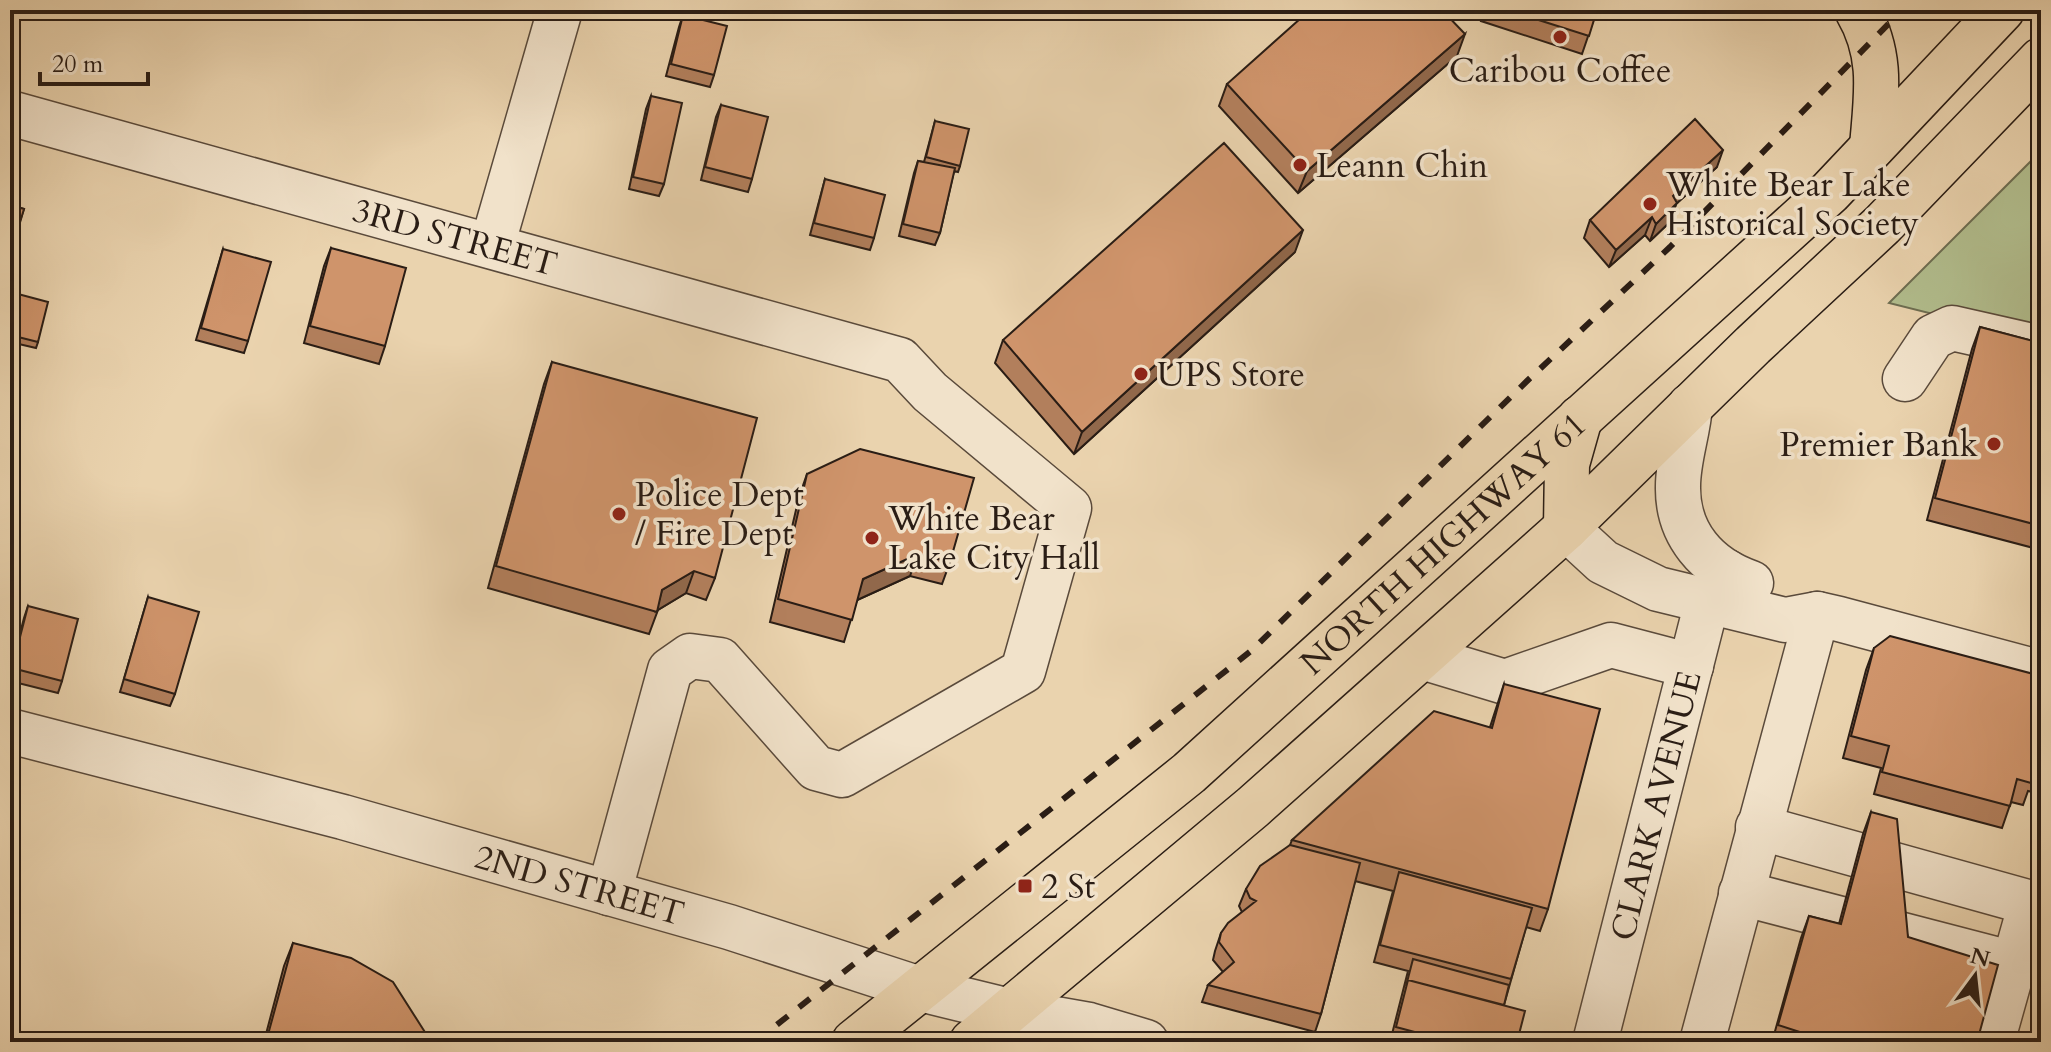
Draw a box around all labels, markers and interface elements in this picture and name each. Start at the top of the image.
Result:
marker: Caribou Coffee [1551,28,1569,46]
scale bar [40,36,148,86]
text: 20 m [52,48,104,81]
place label: Caribou Coffee [1449,48,1671,94]
place label: Leann Chin [1316,143,1488,189]
marker: Leann Chin [1291,156,1309,174]
place label: White Bear Lake Historical Society [1665,162,1919,247]
street label: 3RD STREET [347,187,562,288]
marker: White Bear Lake Historical Society [1641,195,1659,213]
place label: UPS Store [1157,352,1305,398]
marker: UPS Store [1132,365,1150,383]
street label: NORTH HIGHWAY 61 [1290,402,1596,685]
place label: Premier Bank [1779,422,1979,468]
marker: Premier Bank [1985,435,2003,453]
place label: Police Dept / Fire Dept [635,472,804,557]
place label: White Bear Lake City Hall [887,496,1100,581]
marker: Police Dept / Fire Dept [610,505,628,523]
marker: White Bear Lake City Hall [863,529,881,547]
street label: CLARK AVENUE [1600,666,1713,946]
street label: 2ND STREET [469,834,689,937]
place label: 2 St [1041,864,1096,910]
marker: 2 St [1016,877,1034,895]
north arrow [1935,936,2015,1016]
text: N [1967,941,1993,975]

